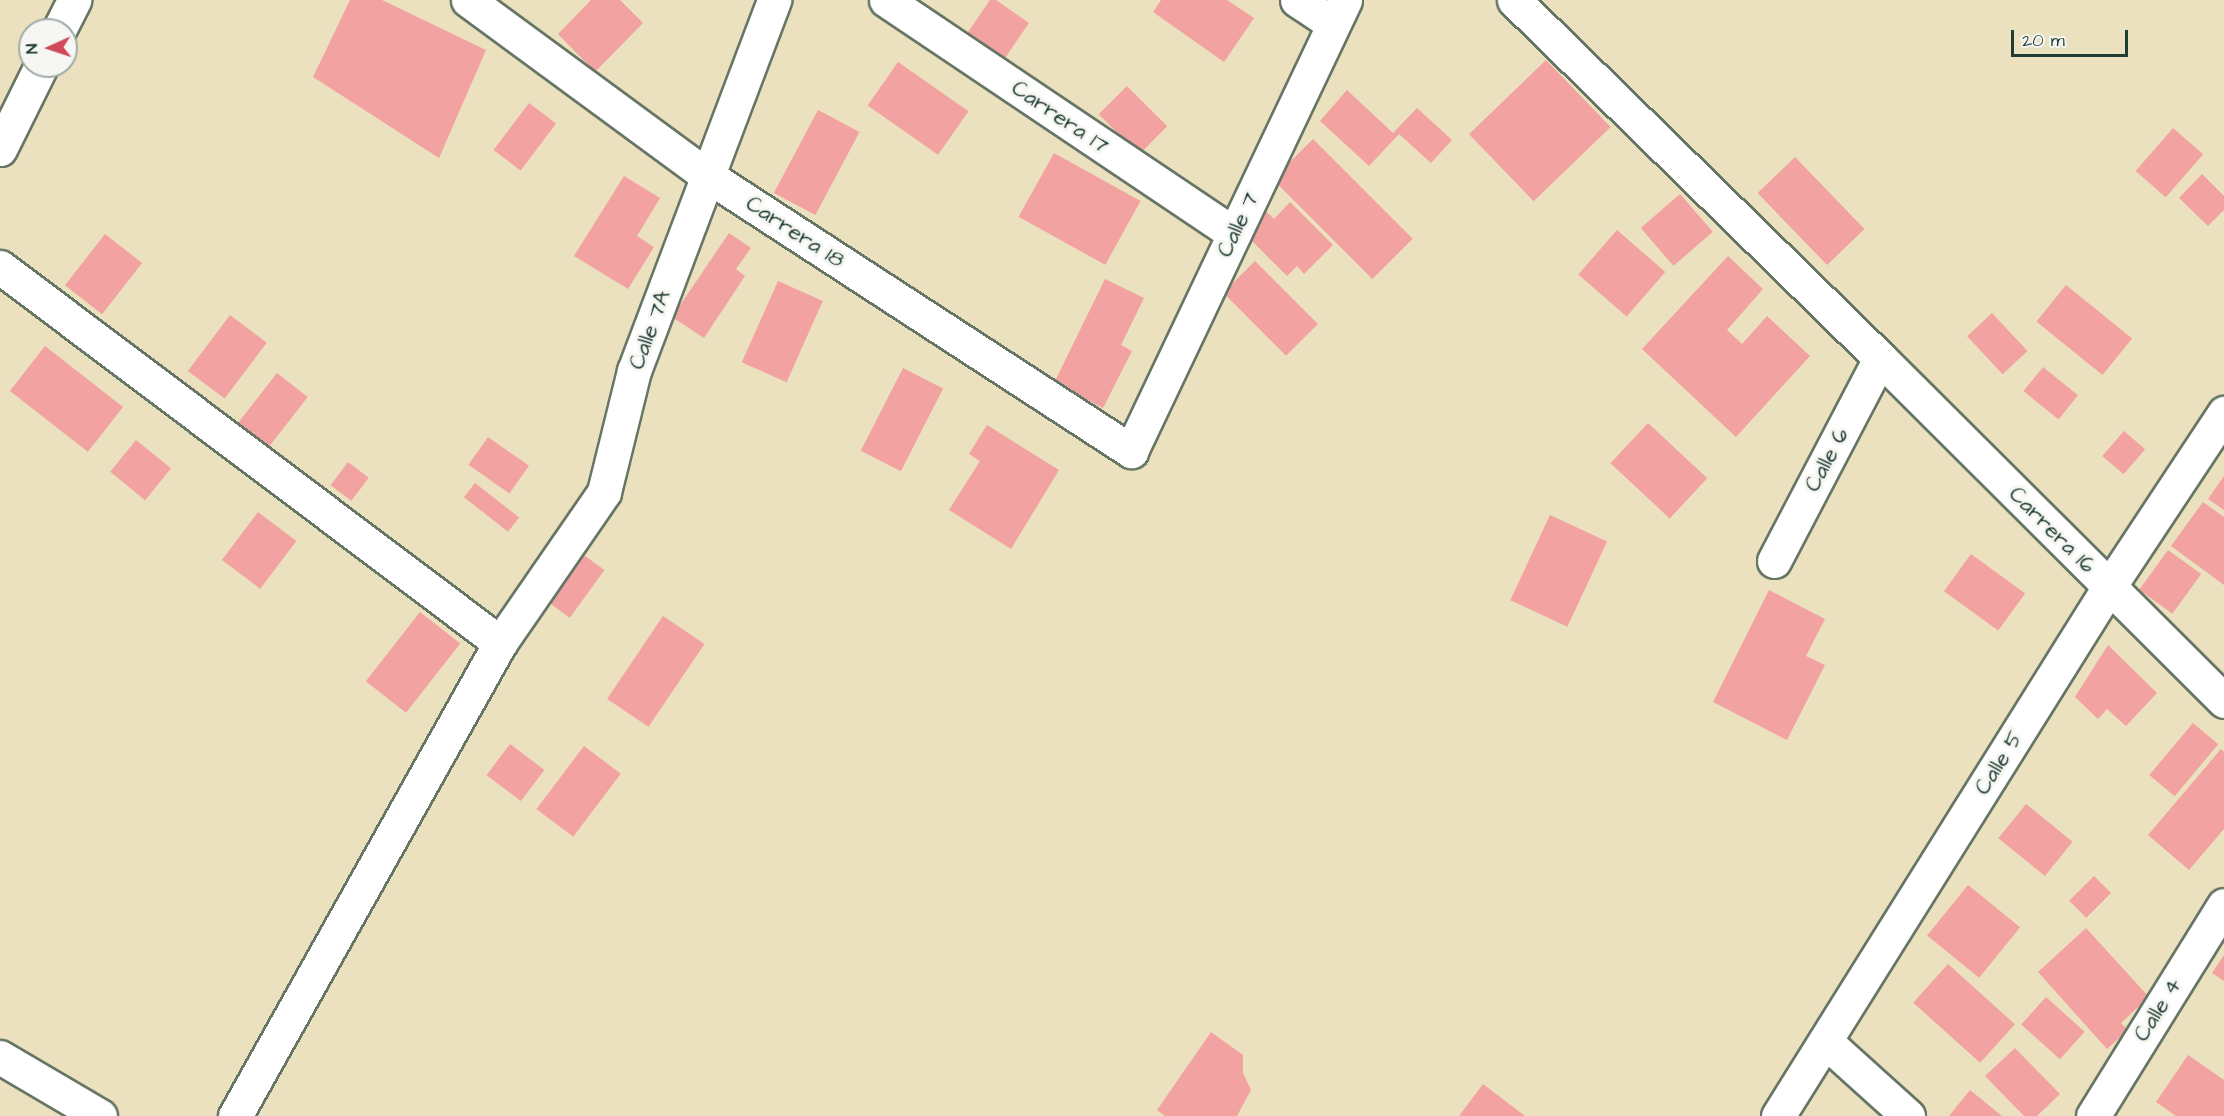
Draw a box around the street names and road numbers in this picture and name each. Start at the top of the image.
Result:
street label: Carrera 17 [1006,75,1114,159]
street label: Calle 7 [1212,189,1264,261]
street label: Carrera 18 [741,190,849,274]
street label: Calle 7A [624,287,676,373]
street label: Calle 6 [1799,424,1855,496]
street label: Carrera 16 [2003,481,2101,579]
street label: Calle 5 [1969,726,2029,800]
street label: Calle 4 [2128,974,2188,1046]

